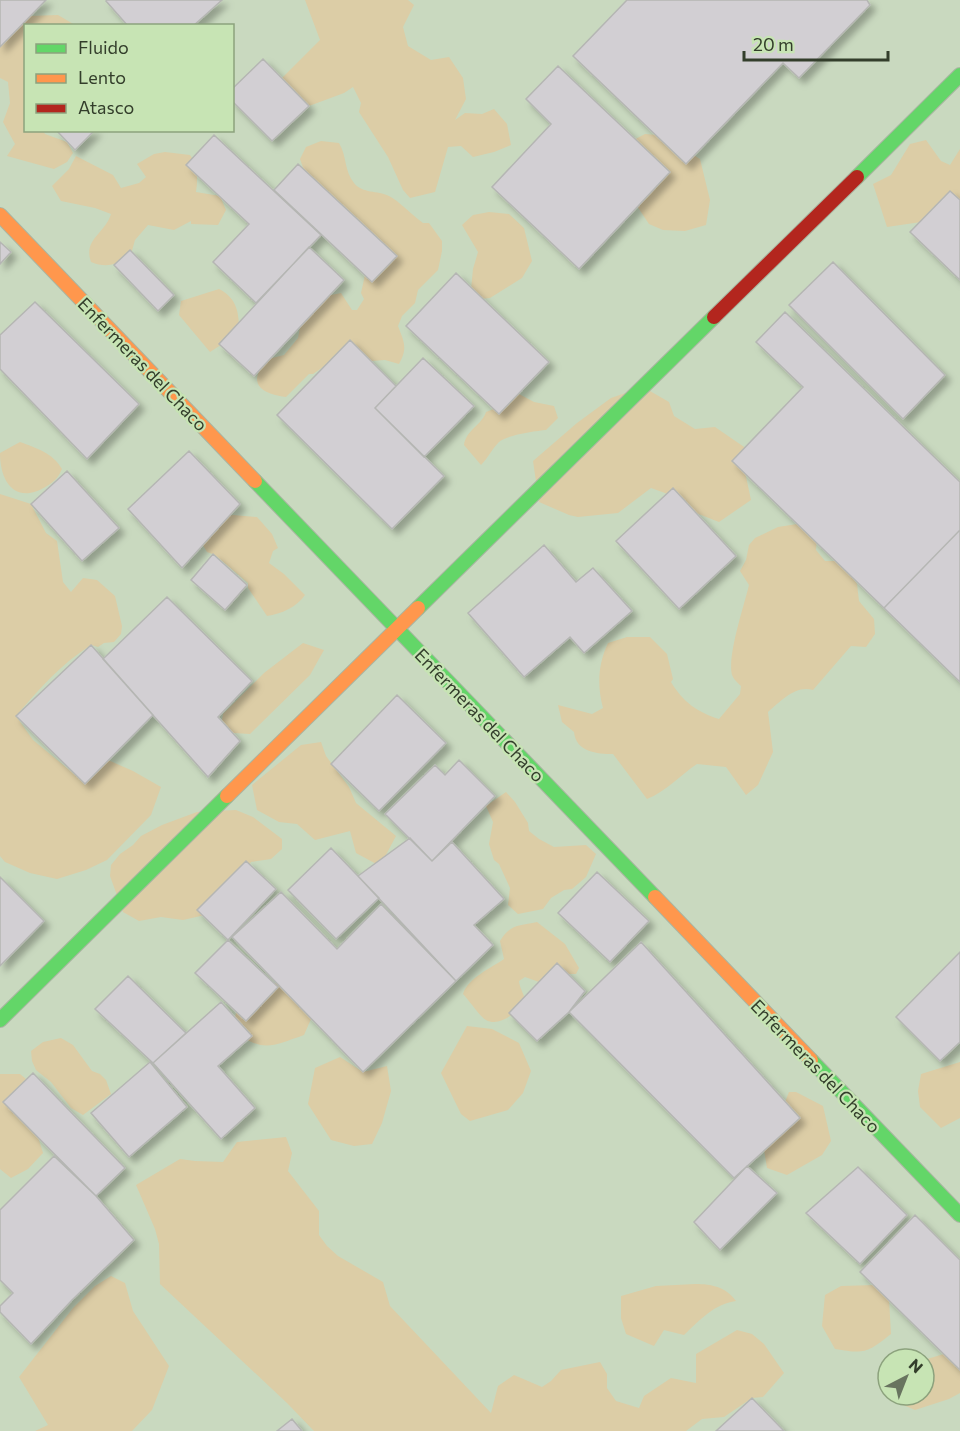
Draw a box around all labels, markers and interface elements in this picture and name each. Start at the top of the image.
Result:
legend [24,24,234,132]
scale bar [744,24,888,62]
text: 20 m [753,33,794,55]
text: Fluido [78,36,129,58]
text: Lento [78,66,126,88]
text: Atasco [78,96,134,118]
street label: Enfermeras del Chaco [74,293,212,435]
street label: Enfermeras del Chaco [411,644,549,786]
street label: Enfermeras del Chaco [747,995,885,1137]
north arrow [876,1347,936,1407]
text: N [906,1354,927,1377]

